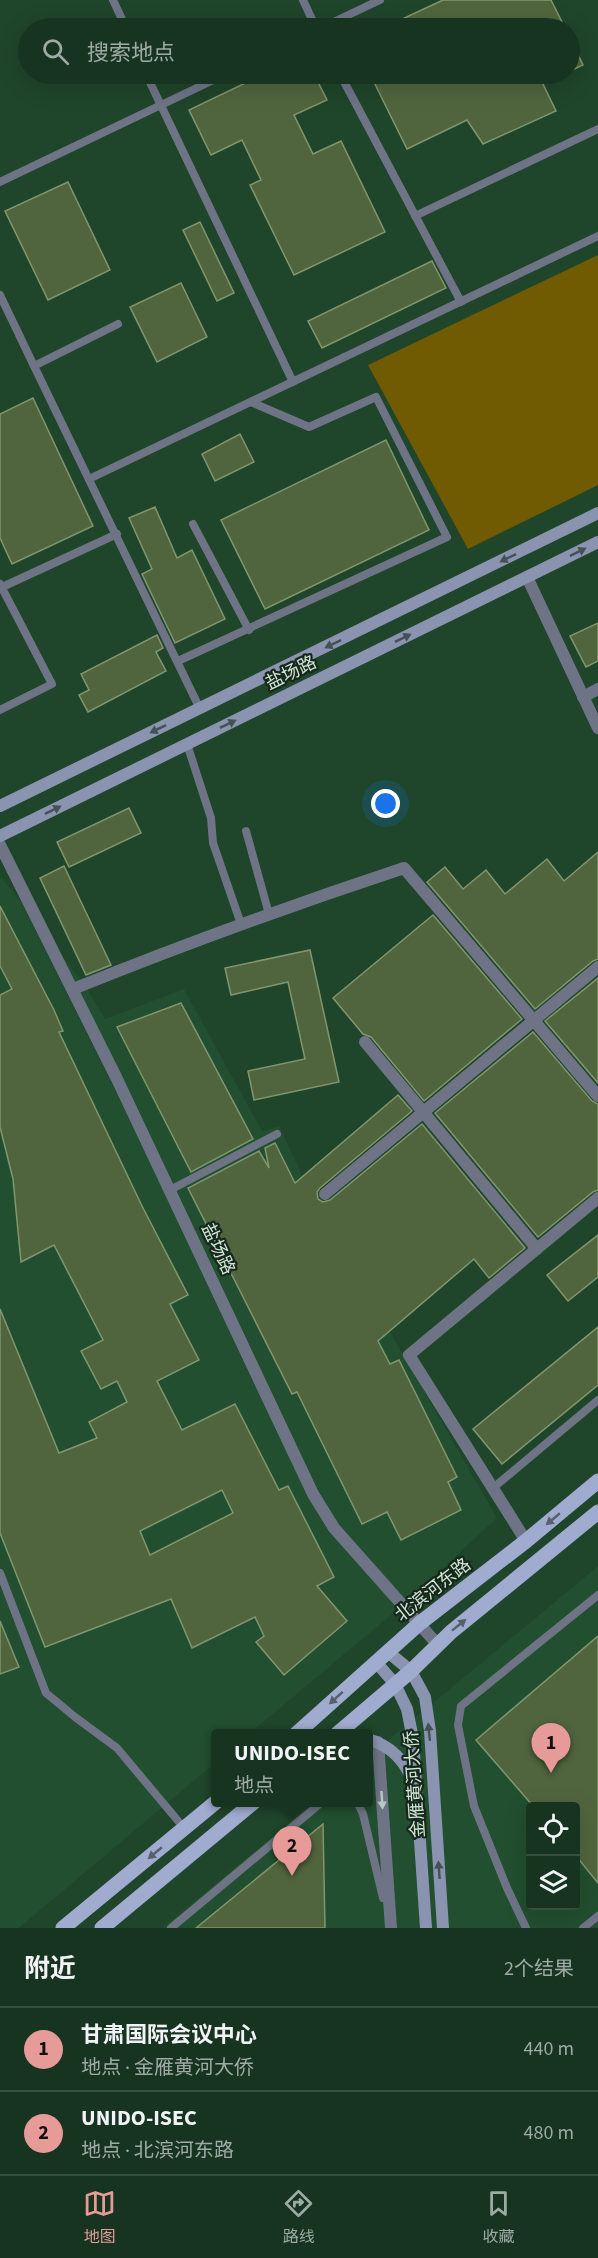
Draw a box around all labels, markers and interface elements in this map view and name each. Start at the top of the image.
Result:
search box [18,18,580,84]
icon: search [39,35,72,68]
text: 搜索地点 [87,37,175,69]
one-way arrow [569,548,586,557]
one-way arrow [499,553,517,563]
one-way arrow [394,634,411,643]
one-way arrow [324,639,341,648]
street label: 盐场路 [261,650,321,696]
one-way arrow [219,720,236,729]
one-way arrow [149,725,166,734]
your location [371,789,400,818]
one-way arrow [44,806,61,815]
street label: 盐场路 [195,1219,241,1279]
one-way arrow [546,1512,561,1525]
street label: 北滨河东路 [390,1552,476,1628]
one-way arrow [451,1619,466,1632]
one-way arrow [329,1691,344,1704]
one-way arrow [425,1722,434,1741]
pin: 1 [532,1724,570,1773]
popup [211,1729,373,1807]
street label: 金雁黄河大侨 [399,1729,431,1839]
text: UNIDO-ISEC [234,1737,350,1769]
text: 地点 [234,1772,274,1800]
one-way arrow [377,1791,387,1810]
map controls [526,1802,580,1910]
button: locate [526,1802,580,1856]
pin: 2 [272,1826,312,1876]
one-way arrow [148,1846,163,1859]
button: layers [526,1856,580,1910]
one-way arrow [434,1860,444,1879]
text: 附近 [24,1950,76,1987]
text: 2个结果 [504,1955,574,1983]
text: 甘肃国际会议中心 [81,2019,257,2051]
text: 1 [38,2035,49,2063]
text: 440 m [524,2035,574,2063]
text: 地点 · 金雁黄河大侨 [81,2054,254,2082]
text: UNIDO-ISEC [81,2102,197,2134]
text: 2 [38,2119,49,2147]
text: 480 m [524,2119,574,2147]
text: 地点 · 北滨河东路 [81,2137,234,2165]
tab: 地图 [83,2187,116,2248]
tab: 路线 [282,2187,315,2248]
tab: 收藏 [482,2187,515,2248]

